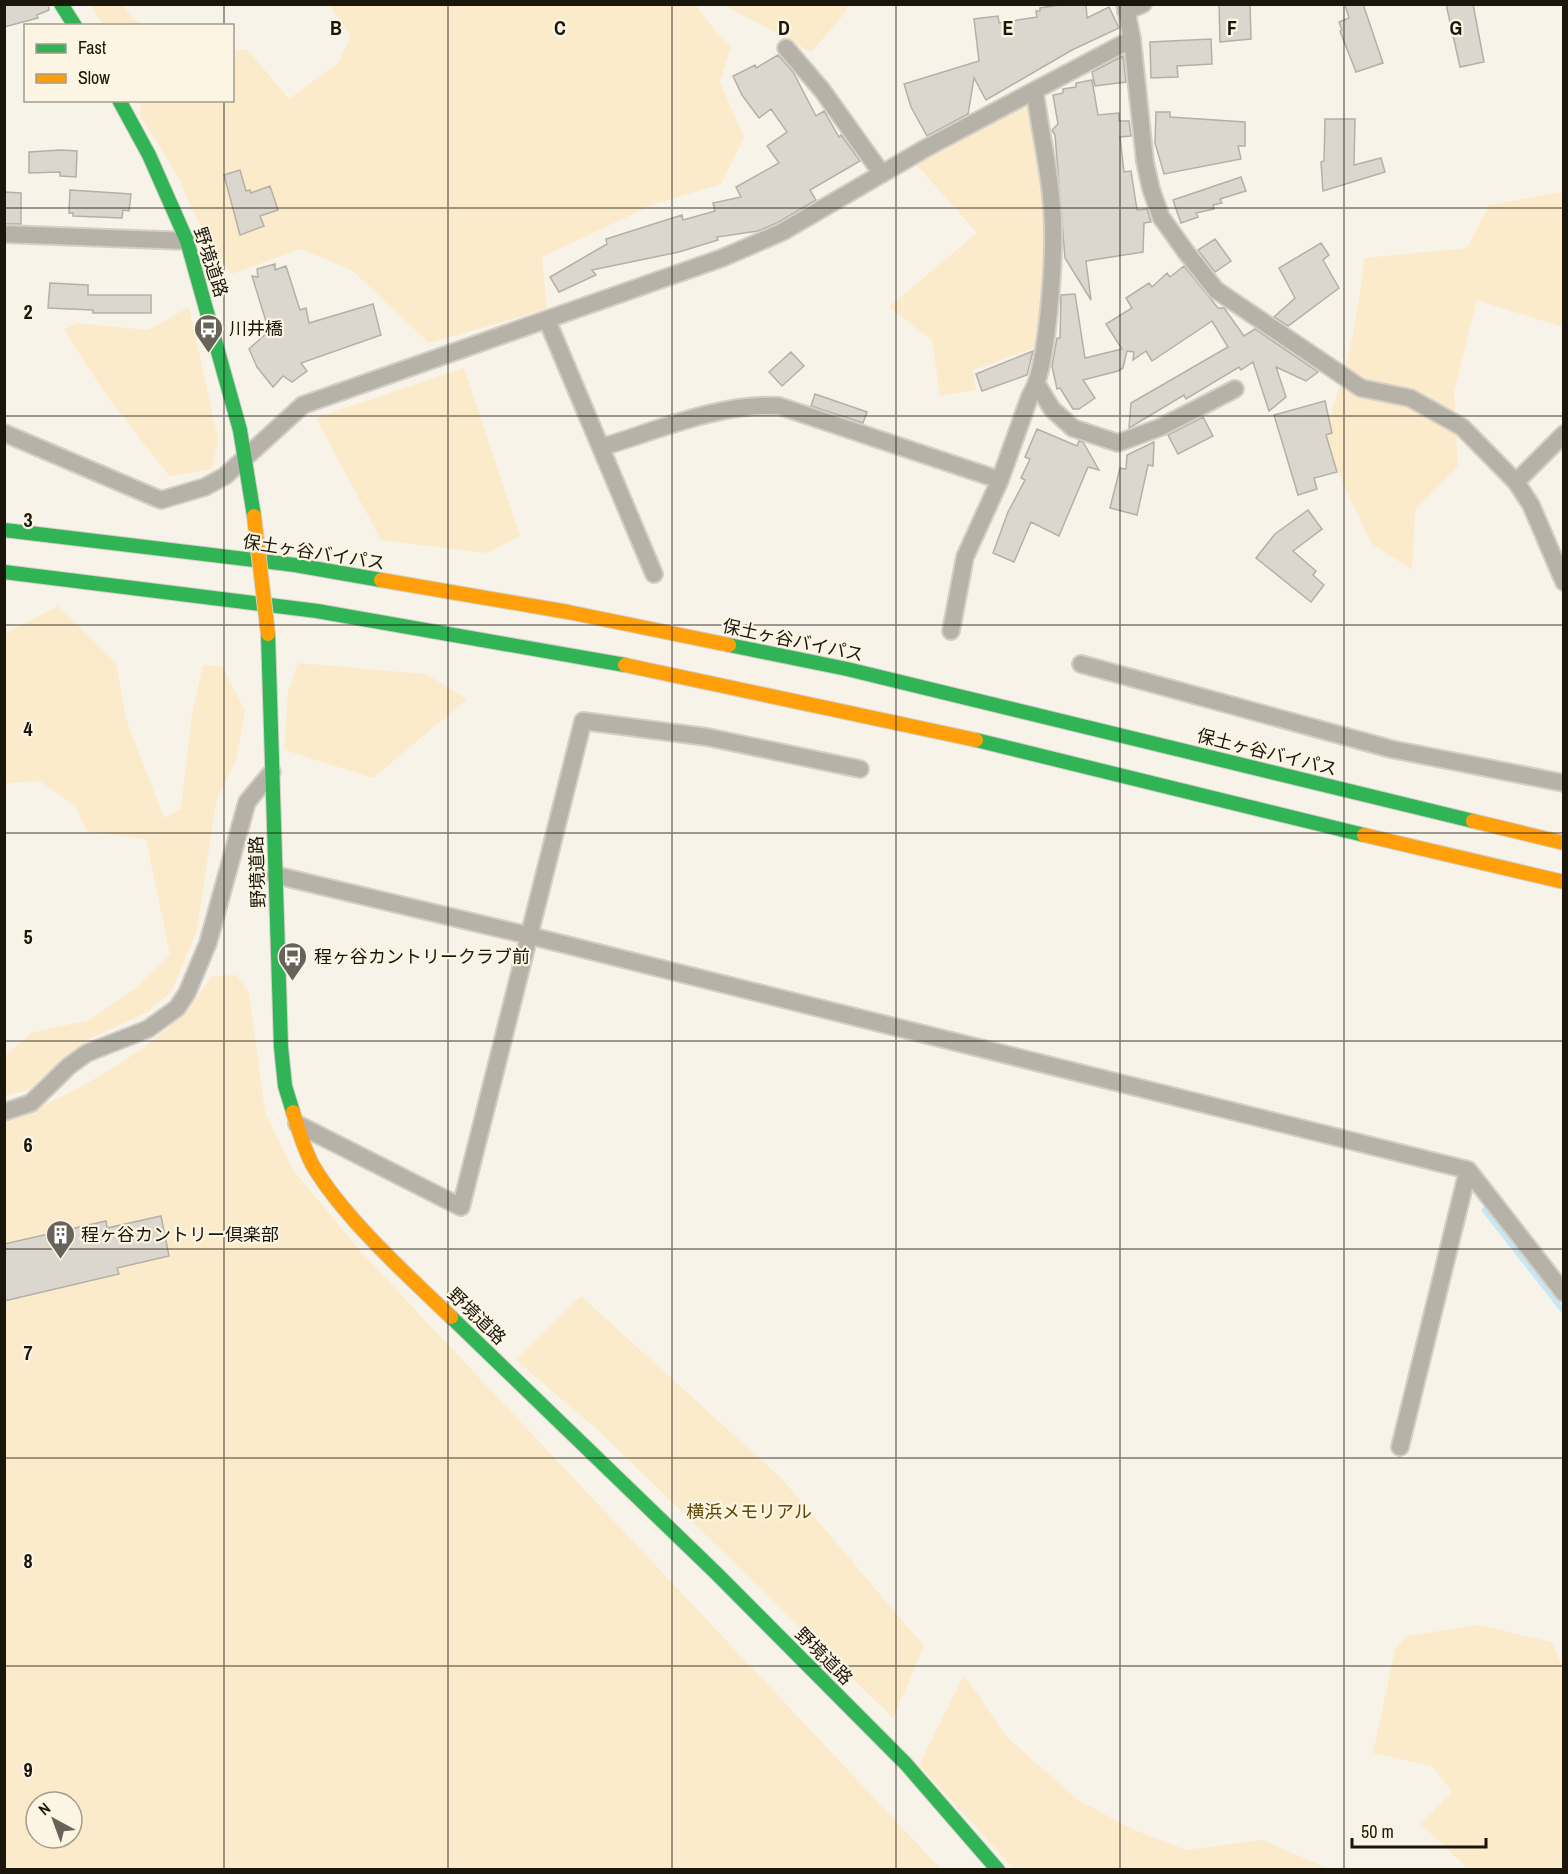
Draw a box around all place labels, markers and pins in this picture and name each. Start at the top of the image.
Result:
bus stop icon: 川井橋 [192,312,224,354]
place label: 川井橋 [229,316,283,341]
bus stop icon: 程ヶ谷カントリークラブ前 [277,940,309,982]
place label: 程ヶ谷カントリークラブ前 [314,944,530,969]
building icon: 程ヶ谷カントリー倶楽部 [44,1218,76,1260]
place label: 程ヶ谷カントリー倶楽部 [81,1222,279,1247]

